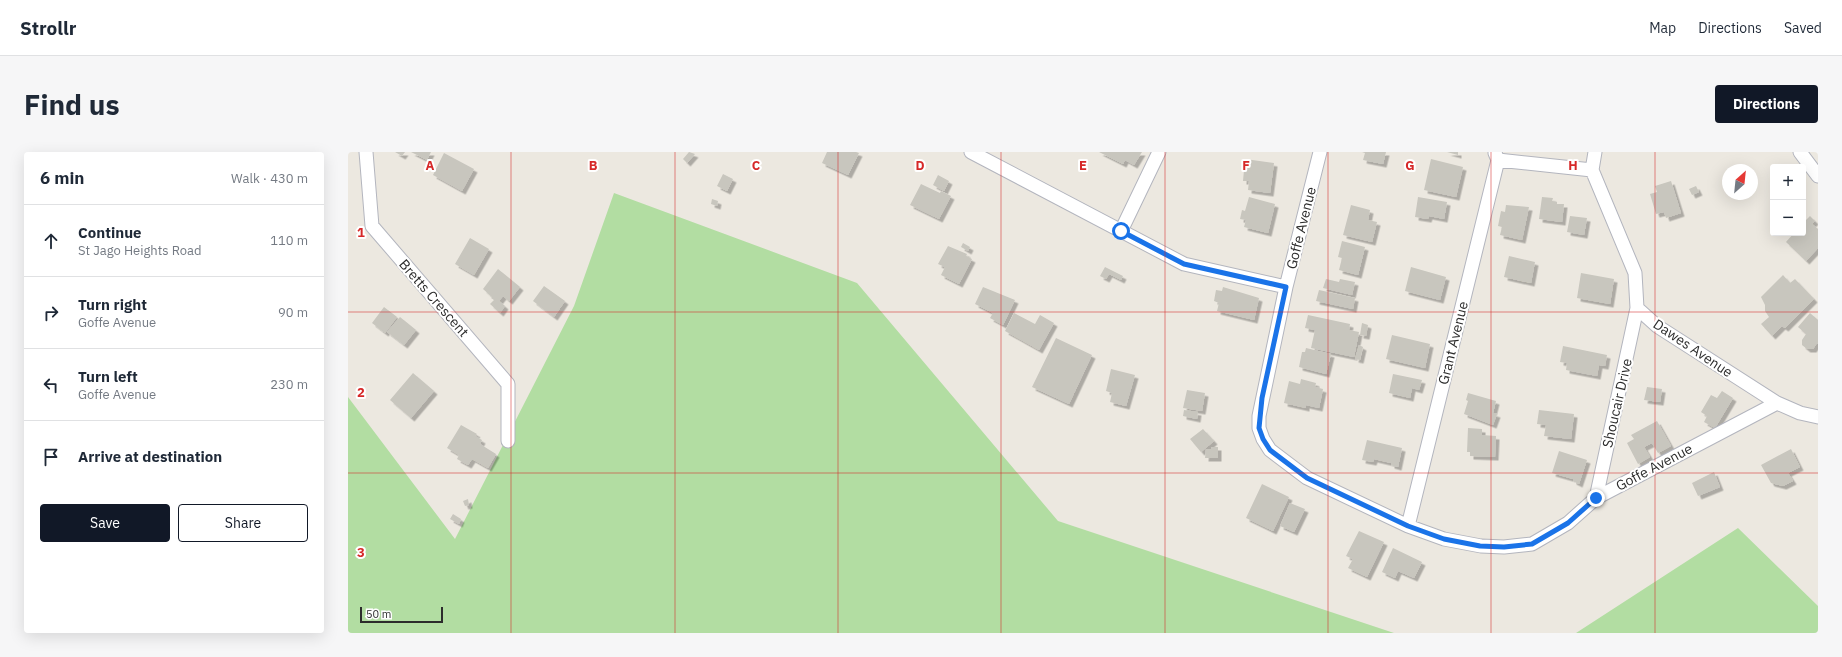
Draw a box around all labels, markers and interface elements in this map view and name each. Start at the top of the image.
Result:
text: Strollr [20,16,76,40]
text: Map [1649,19,1676,37]
text: Directions [1698,19,1762,37]
text: Saved [1784,19,1822,37]
button: Directions [1715,85,1818,123]
text: Find us [24,86,120,123]
text: A [426,157,435,174]
text: B [589,157,598,174]
text: C [752,157,761,174]
text: D [915,157,925,174]
text: E [1079,157,1087,174]
text: F [1242,157,1250,174]
text: G [1405,157,1415,174]
text: H [1568,157,1578,174]
north arrow [1722,164,1758,200]
map controls [1770,164,1806,236]
button: + [1770,164,1806,200]
text: 6 min [40,167,84,189]
text: Walk · 430 m [231,170,308,187]
street label: Goffe Avenue [1282,185,1320,271]
button: − [1770,200,1806,236]
route start [1112,222,1130,240]
text: Continue [78,223,142,242]
text: 1 [357,224,365,241]
icon: ahead [40,230,62,252]
text: 110 m [270,232,308,249]
text: St Jago Heights Road [78,242,202,259]
street label: Bretts Crescent [395,255,473,341]
text: Turn right [78,295,147,314]
street label: Grant Avenue [1434,299,1472,387]
icon: right [40,302,62,324]
text: 90 m [278,304,308,321]
text: Goffe Avenue [78,314,156,331]
street label: Dawes Avenue [1650,315,1736,381]
street label: Shoucair Drive [1598,356,1636,449]
text: Turn left [78,367,138,386]
icon: left [40,374,62,396]
text: 230 m [270,376,308,393]
text: 2 [357,384,365,401]
text: Goffe Avenue [78,386,156,403]
street label: Goffe Avenue [1613,439,1696,495]
icon: arrive [40,446,62,468]
text: Arrive at destination [78,447,222,466]
route end [1587,489,1605,507]
button: Save [40,504,170,542]
button: Share [178,504,308,542]
text: 3 [357,544,365,561]
scale bar [360,605,443,624]
text: 50 m [366,607,391,621]

